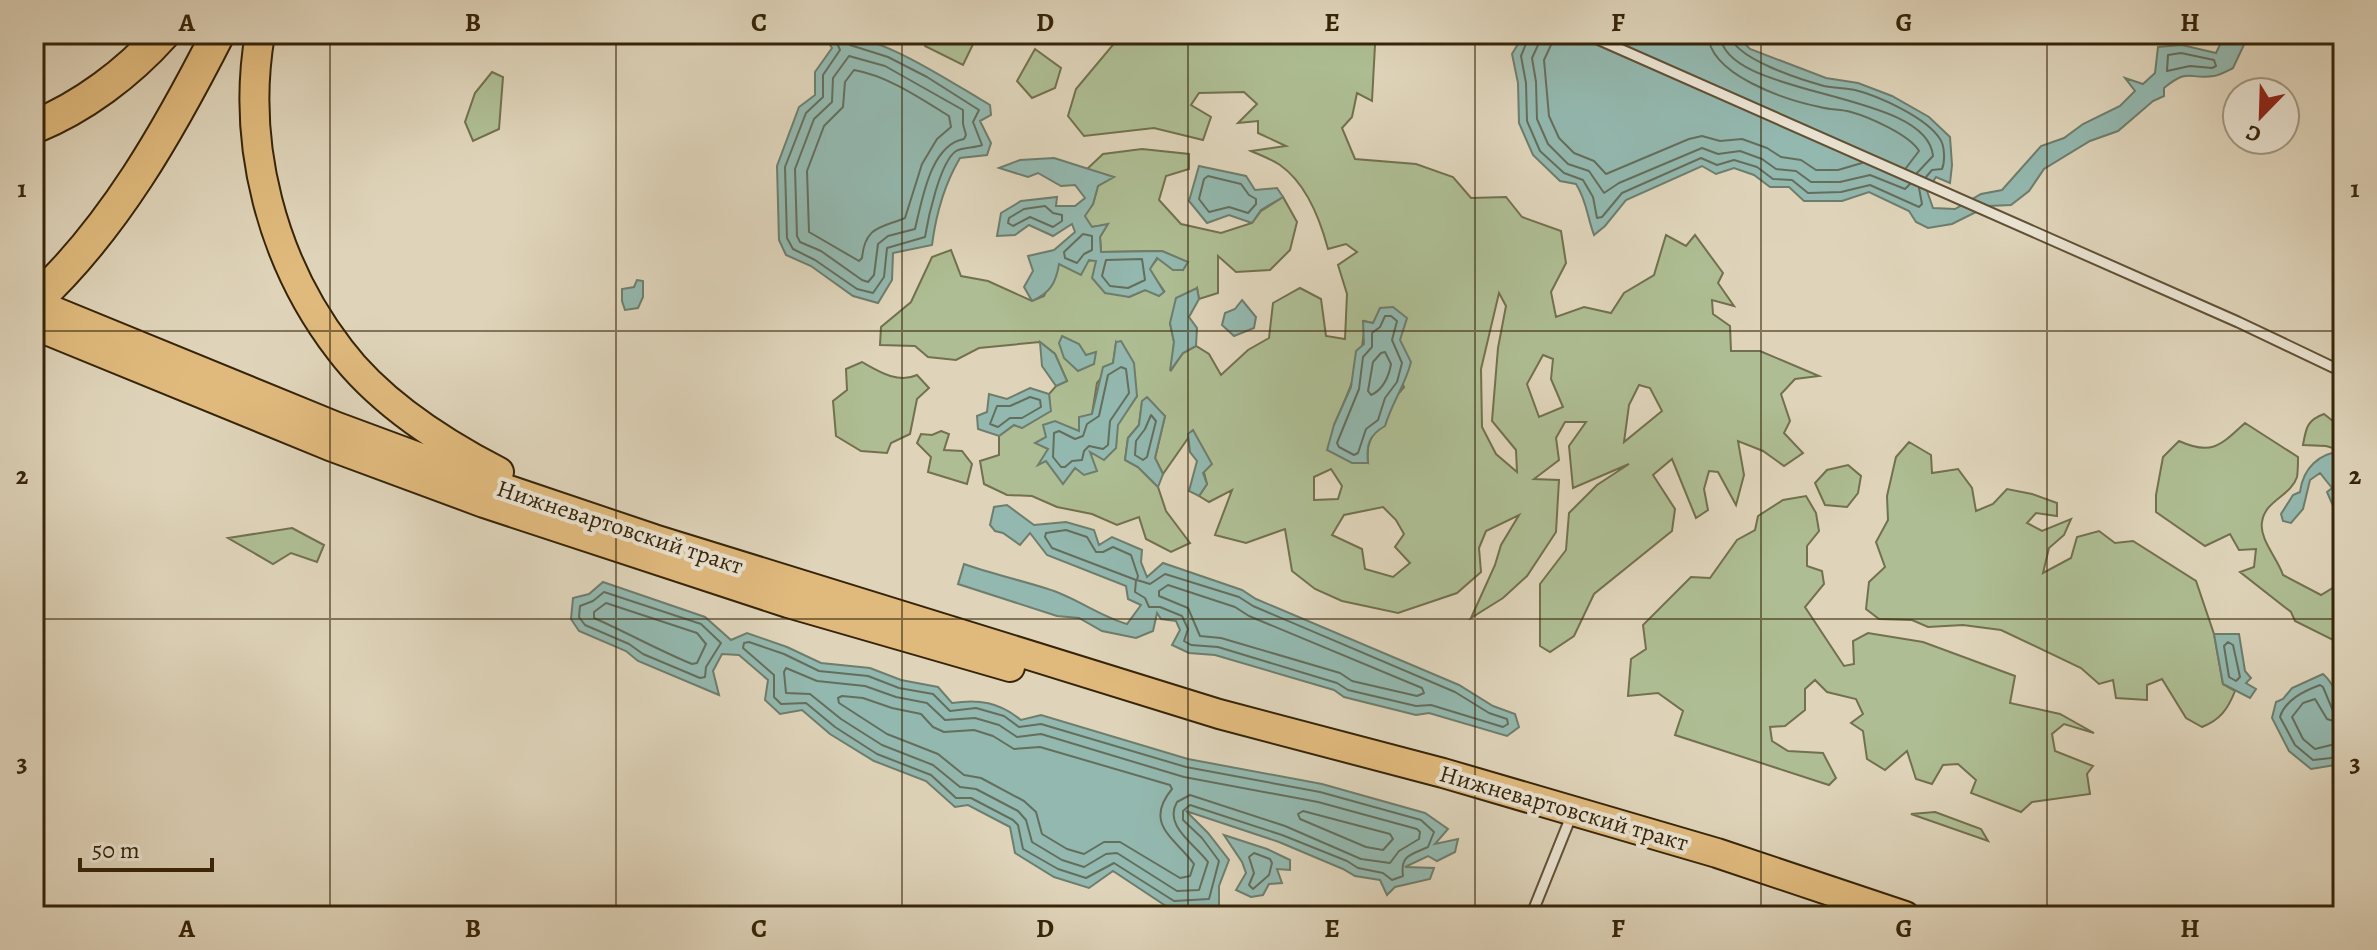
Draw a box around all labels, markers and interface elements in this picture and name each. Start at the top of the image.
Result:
text: A [178,5,196,40]
text: B [465,5,481,40]
text: C [751,5,767,40]
text: D [1036,5,1054,40]
text: E [1324,5,1340,40]
text: F [1611,5,1625,40]
text: G [1895,5,1913,40]
text: H [2180,5,2200,40]
north arrow [2221,76,2301,156]
text: С [2241,117,2266,150]
text: 1 [17,171,27,206]
text: 1 [2350,171,2360,206]
text: 2 [16,458,29,493]
text: 2 [2349,458,2362,493]
street label: Нижневартовский тракт [493,472,748,582]
text: 3 [16,745,28,780]
text: 3 [2349,745,2361,780]
street label: Нижневартовский тракт [1436,757,1692,859]
scale bar [80,822,212,872]
text: 50 m [92,834,140,866]
text: A [178,911,196,946]
text: B [465,911,481,946]
text: C [751,911,767,946]
text: D [1036,911,1054,946]
text: E [1324,911,1340,946]
text: F [1611,911,1625,946]
text: G [1895,911,1913,946]
text: H [2180,911,2200,946]

